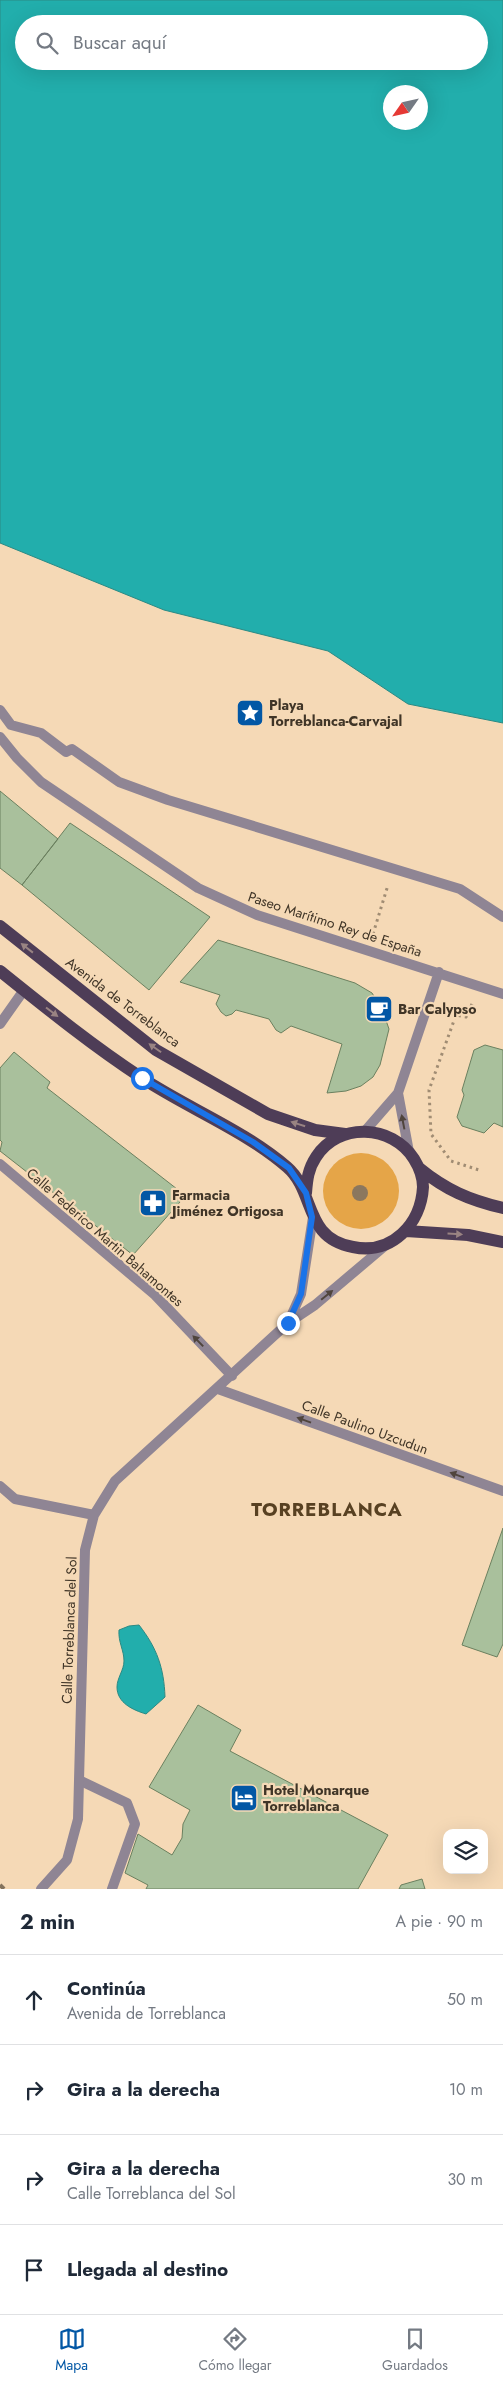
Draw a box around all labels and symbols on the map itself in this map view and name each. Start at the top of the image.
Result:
north arrow [383,85,428,130]
place label: Playa Torreblanca-Carvajal [269,695,402,731]
place icon: Playa Torreblanca-Carvajal [235,698,265,728]
street label: Paseo Marítimo Rey de España [246,886,424,962]
one-way arrow [21,942,34,953]
street label: Avenida de Torreblanca [61,952,185,1052]
cafe icon: Bar Calypso [364,994,394,1024]
place label: Bar Calypso [398,999,477,1019]
one-way arrow [46,1006,59,1016]
one-way arrow [148,1043,162,1053]
route start [131,1067,154,1090]
one-way arrow [399,1114,407,1130]
one-way arrow [290,1120,305,1127]
street label: Calle Federico Martin Bahamontes [22,1163,188,1311]
place label: Farmacia Jiménez Ortigosa [169,1185,284,1221]
pharmacy icon: Farmacia Jiménez Ortigosa [138,1188,168,1218]
one-way arrow [447,1230,463,1238]
one-way arrow [320,1289,333,1300]
route end [277,1312,300,1335]
one-way arrow [192,1335,204,1347]
street label: Calle Paulino Uzcudun [299,1395,431,1459]
one-way arrow [296,1416,311,1424]
one-way arrow [449,1471,464,1479]
district label: TORREBLANCA [251,1496,403,1523]
street label: Calle Torreblanca del Sol [56,1556,82,1704]
place label: Hotel Monarque Torreblanca [263,1780,369,1816]
hotel icon: Hotel Monarque Torreblanca [229,1783,259,1813]

